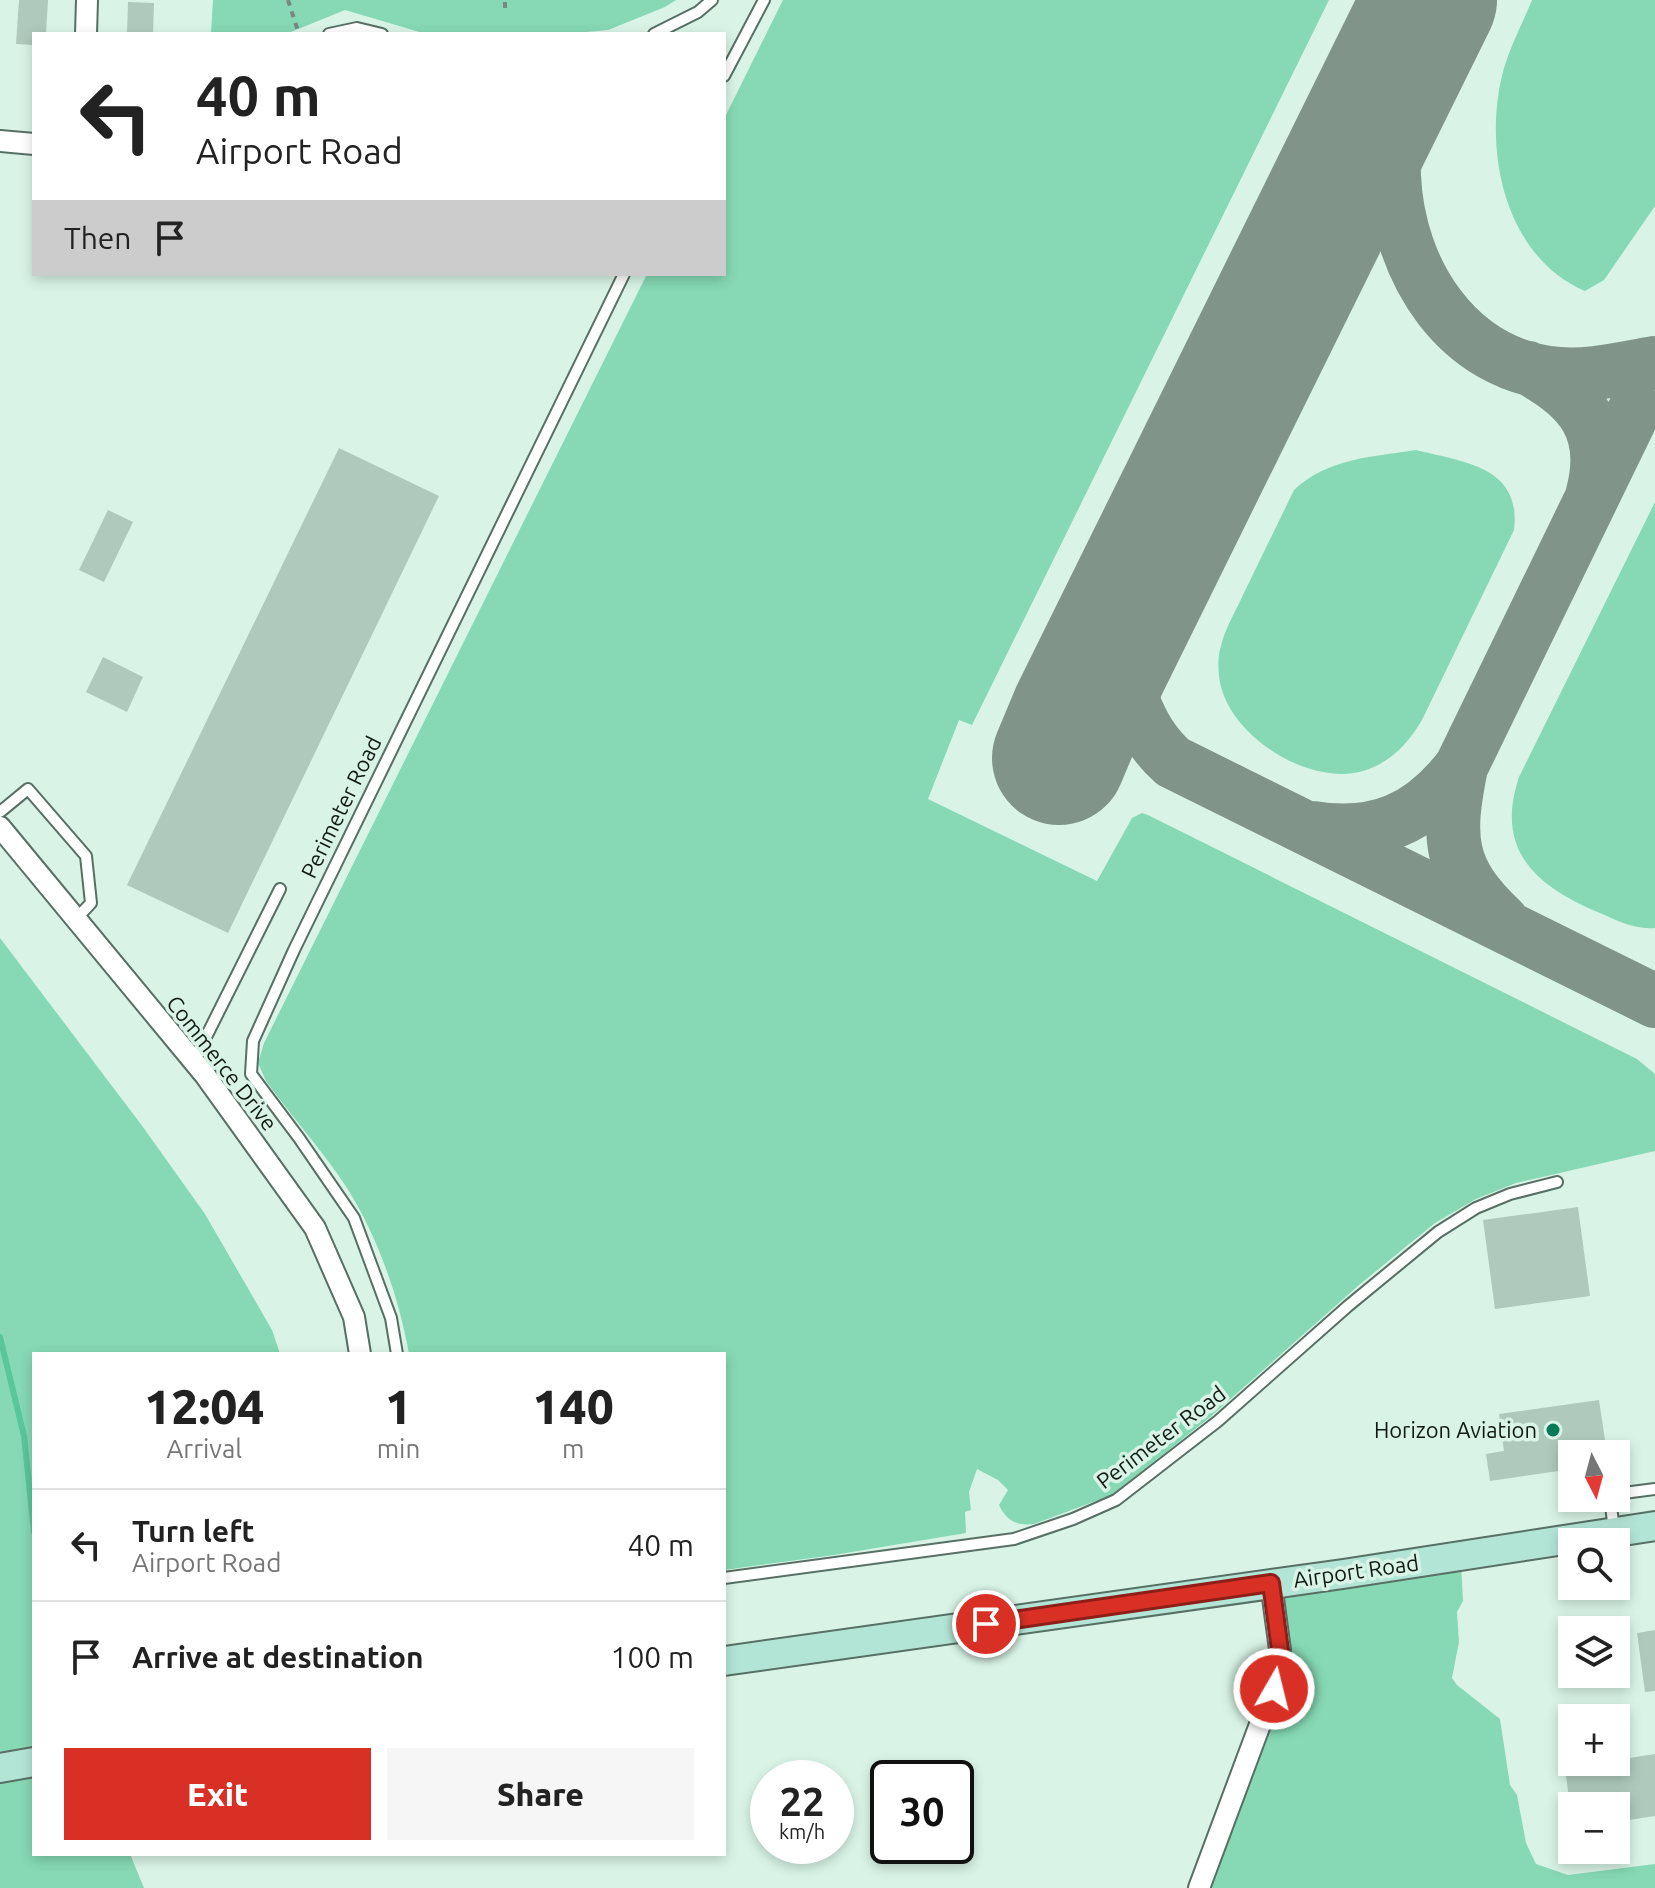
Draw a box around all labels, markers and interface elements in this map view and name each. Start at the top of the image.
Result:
icon: left [64,64,168,168]
text: 40 m [196,64,321,127]
text: Airport Road [196,130,403,171]
icon: arrive [148,216,192,260]
text: Then [64,221,132,255]
street label: Perimeter Road [295,732,386,882]
street label: Commerce Drive [162,990,283,1135]
text: 12:04 [144,1379,264,1433]
text: 1 [385,1379,412,1433]
text: 140 [533,1379,614,1433]
street label: Perimeter Road [1091,1380,1230,1493]
place label: Horizon Aviation [1374,1417,1537,1442]
marker: Horizon Aviation [1544,1421,1562,1439]
text: Arrival [166,1434,242,1463]
text: min [377,1434,420,1463]
text: m [562,1434,584,1463]
north arrow [1558,1440,1630,1512]
map controls [1558,1440,1630,1864]
text: Turn left [132,1514,254,1548]
icon: left [64,1523,108,1567]
text: 40 m [627,1528,694,1562]
button: search [1558,1528,1630,1600]
text: Airport Road [132,1548,281,1577]
street label: Airport Road [1292,1549,1420,1592]
pin [952,1590,1020,1658]
icon: arrive [964,1602,1008,1646]
button: layers [1558,1616,1630,1688]
icon: arrive [64,1635,108,1679]
text: Arrive at destination [132,1640,424,1674]
text: 100 m [610,1640,694,1674]
position arrow [1232,1647,1316,1731]
button: + [1558,1704,1630,1776]
button: Exit [64,1748,371,1840]
button: Share [387,1748,694,1840]
speed limit sign: 30 [870,1760,974,1864]
text: 22 [779,1779,825,1824]
button: − [1558,1792,1630,1864]
text: km/h [779,1820,825,1843]

